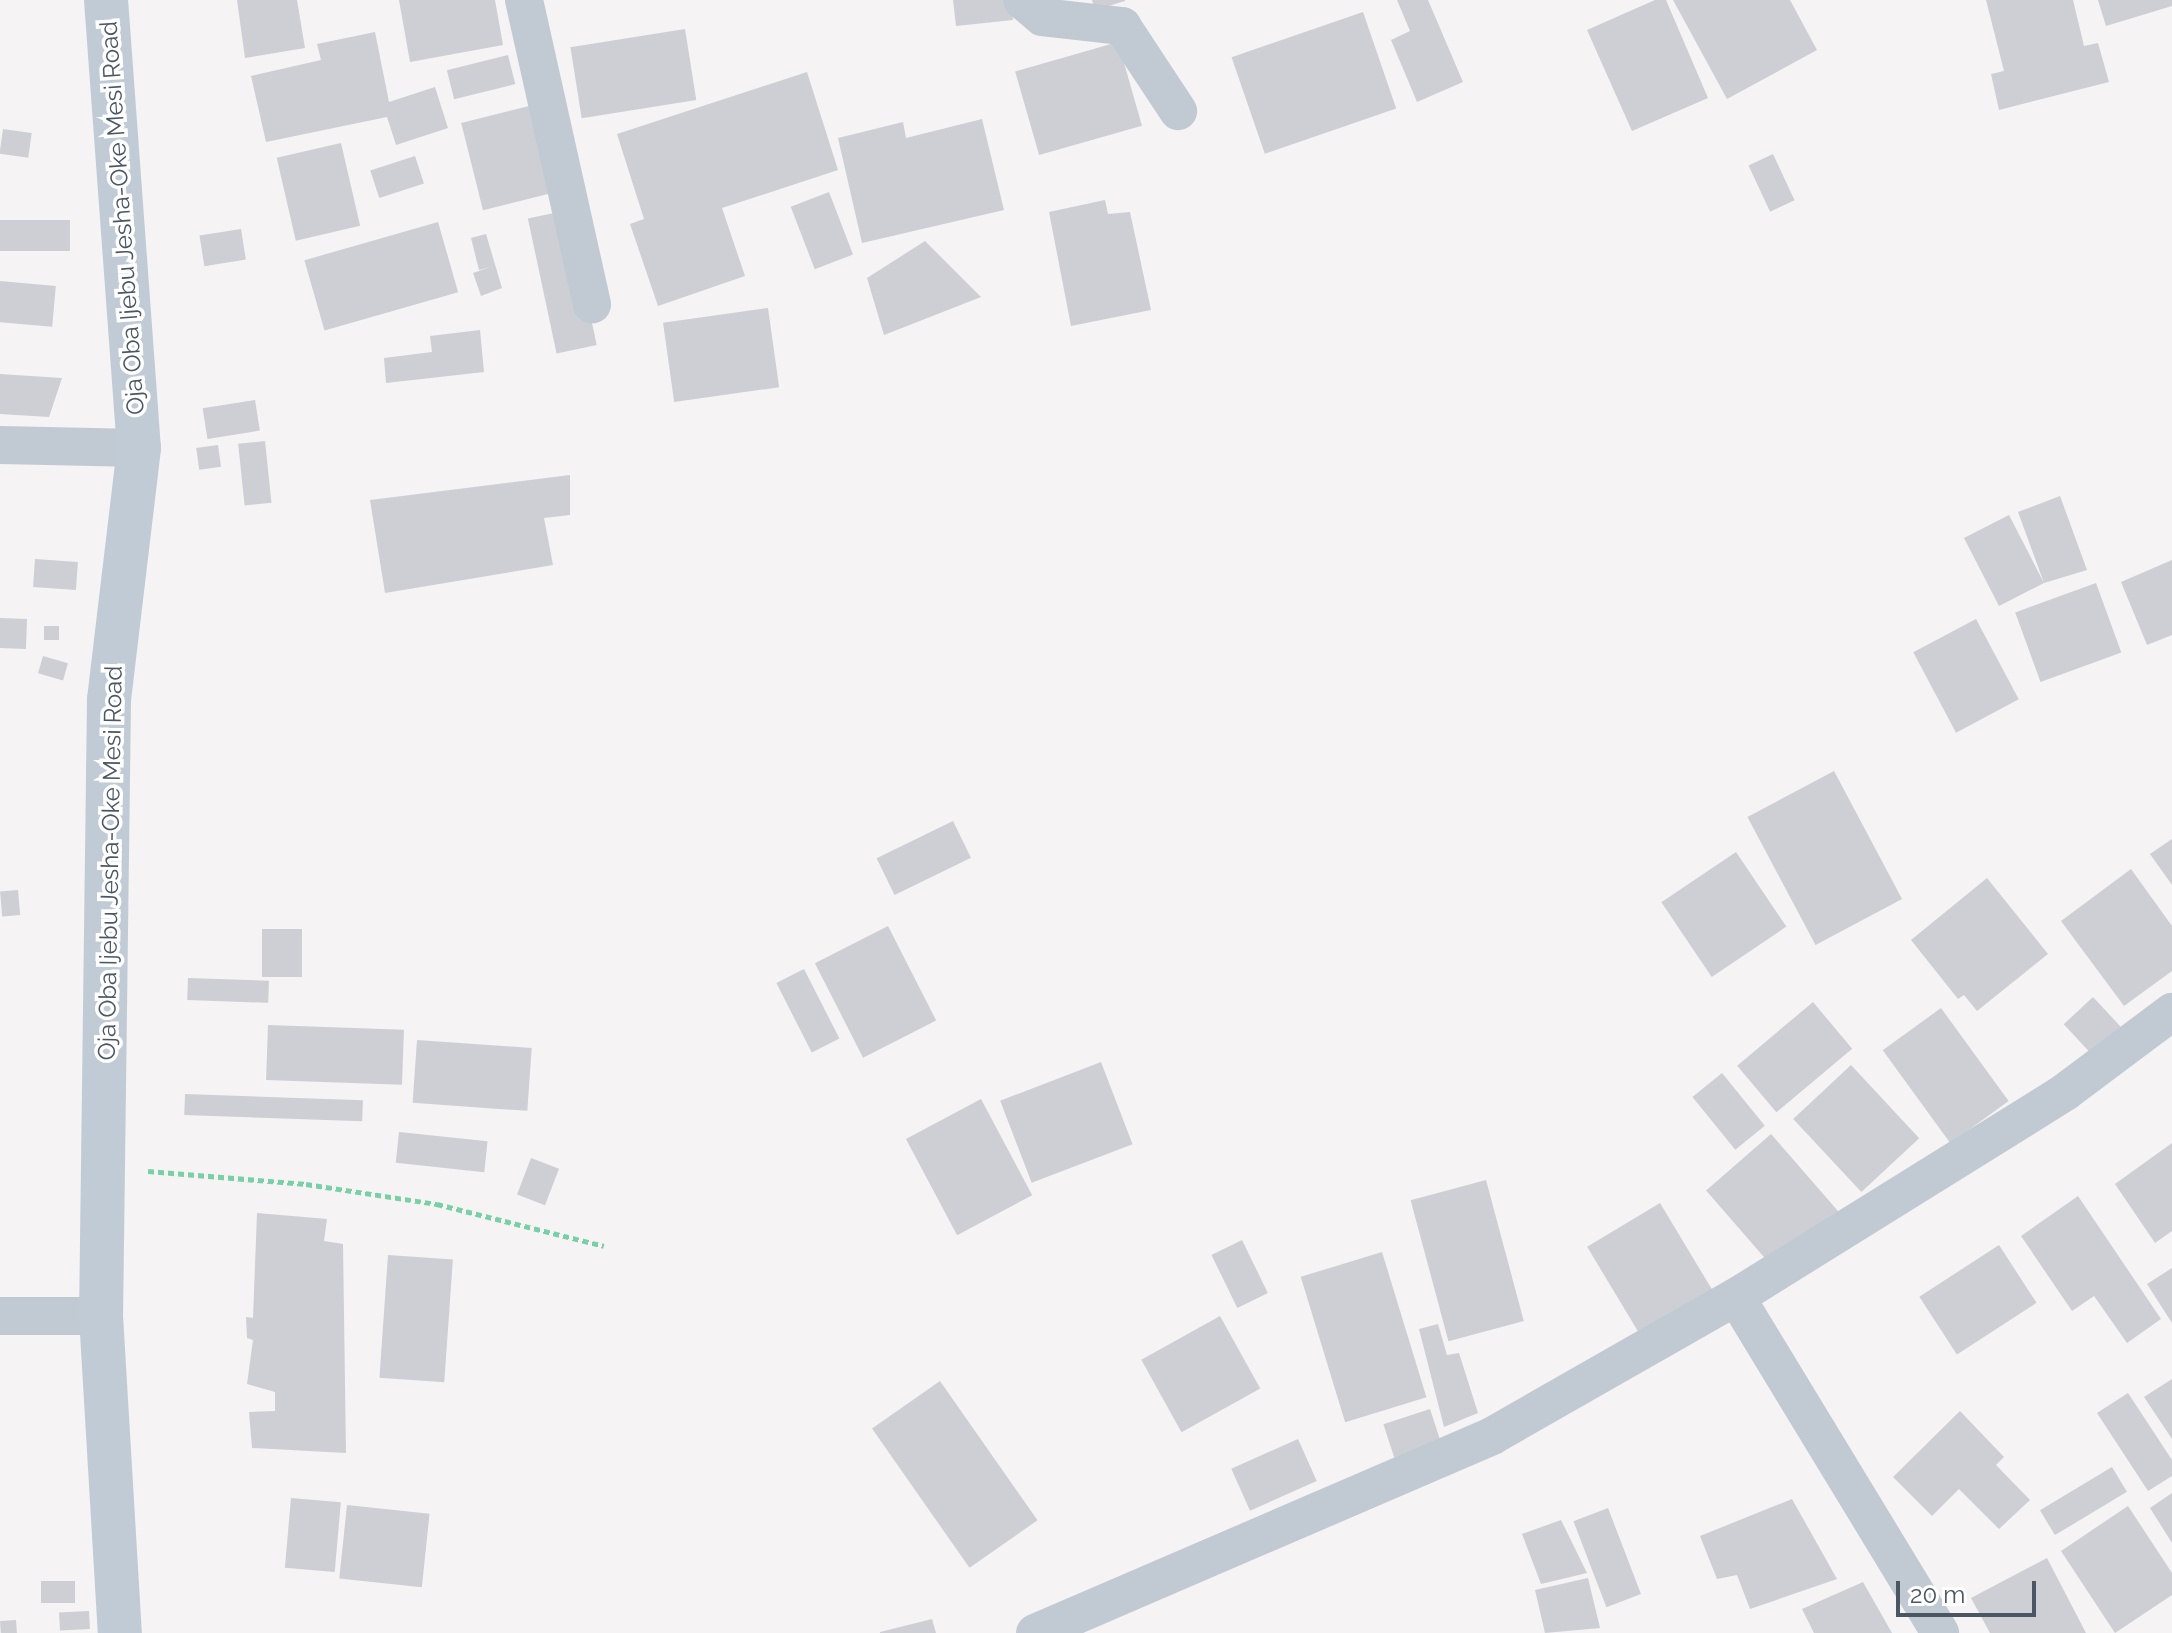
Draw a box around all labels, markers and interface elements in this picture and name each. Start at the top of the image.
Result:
street label: Oja Oba Ijebu Jesha-Oke Mesi Road [94,20,150,416]
street label: Oja Oba Ijebu Jesha-Oke Mesi Road [92,665,128,1061]
scale bar [1900,1565,2040,1615]
text: 20 m [1910,1580,1965,1609]

